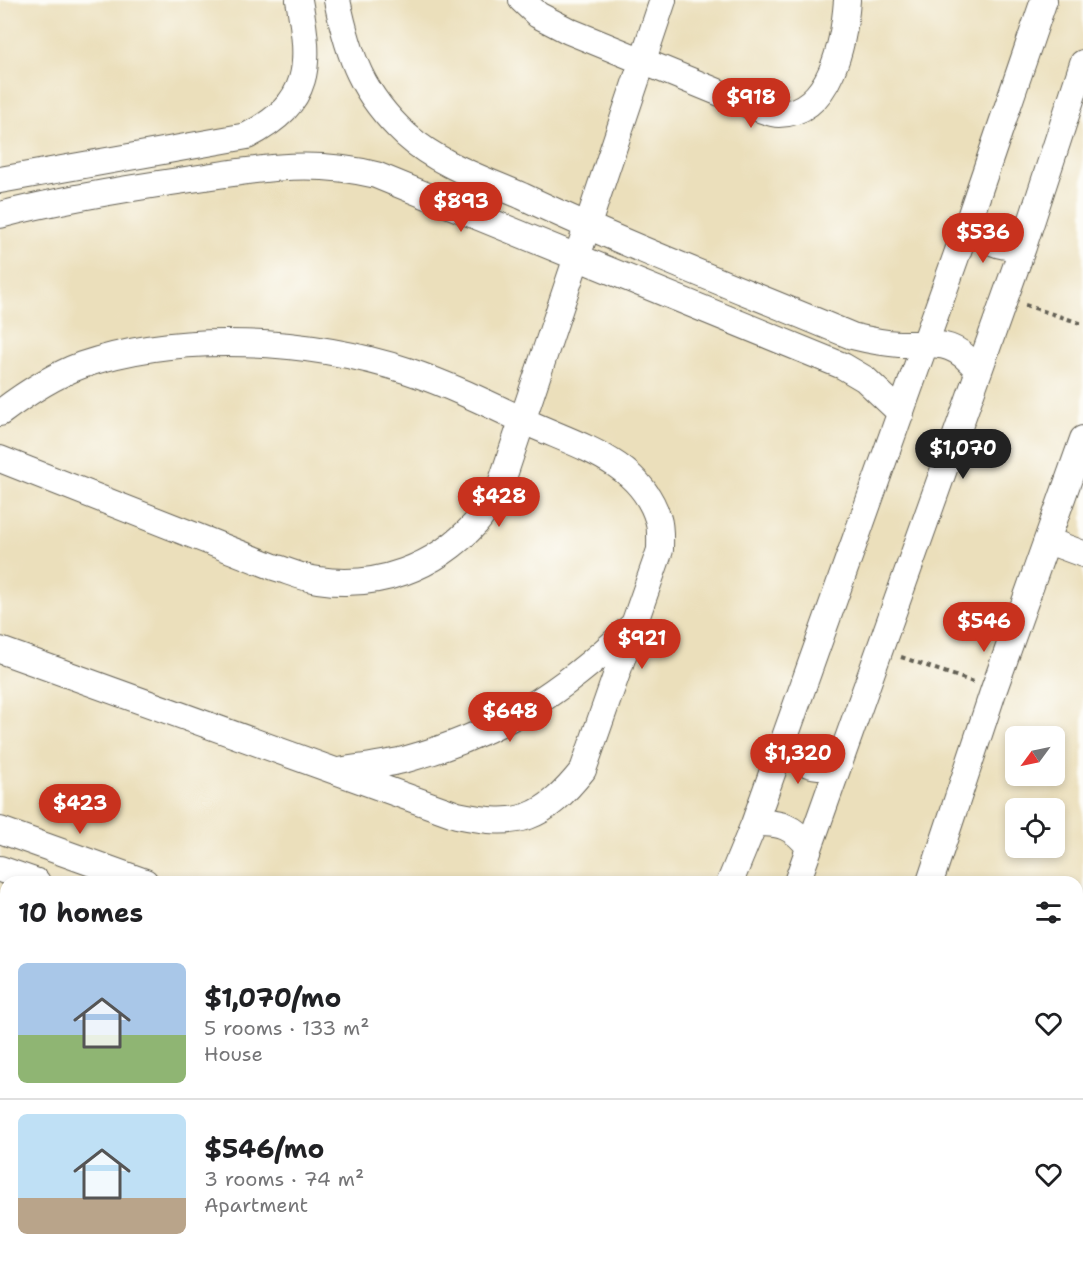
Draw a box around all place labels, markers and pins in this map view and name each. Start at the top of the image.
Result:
pin: $918 [715,78,787,129]
pin: $893 [425,182,497,233]
pin: $536 [947,213,1019,264]
pin: $1,070 [914,429,1012,480]
pin: $428 [463,477,535,528]
pin: $546 [948,602,1020,653]
pin: $921 [606,619,678,670]
pin: $648 [474,692,546,743]
pin: $1,320 [749,734,847,785]
pin: $423 [44,784,116,835]

